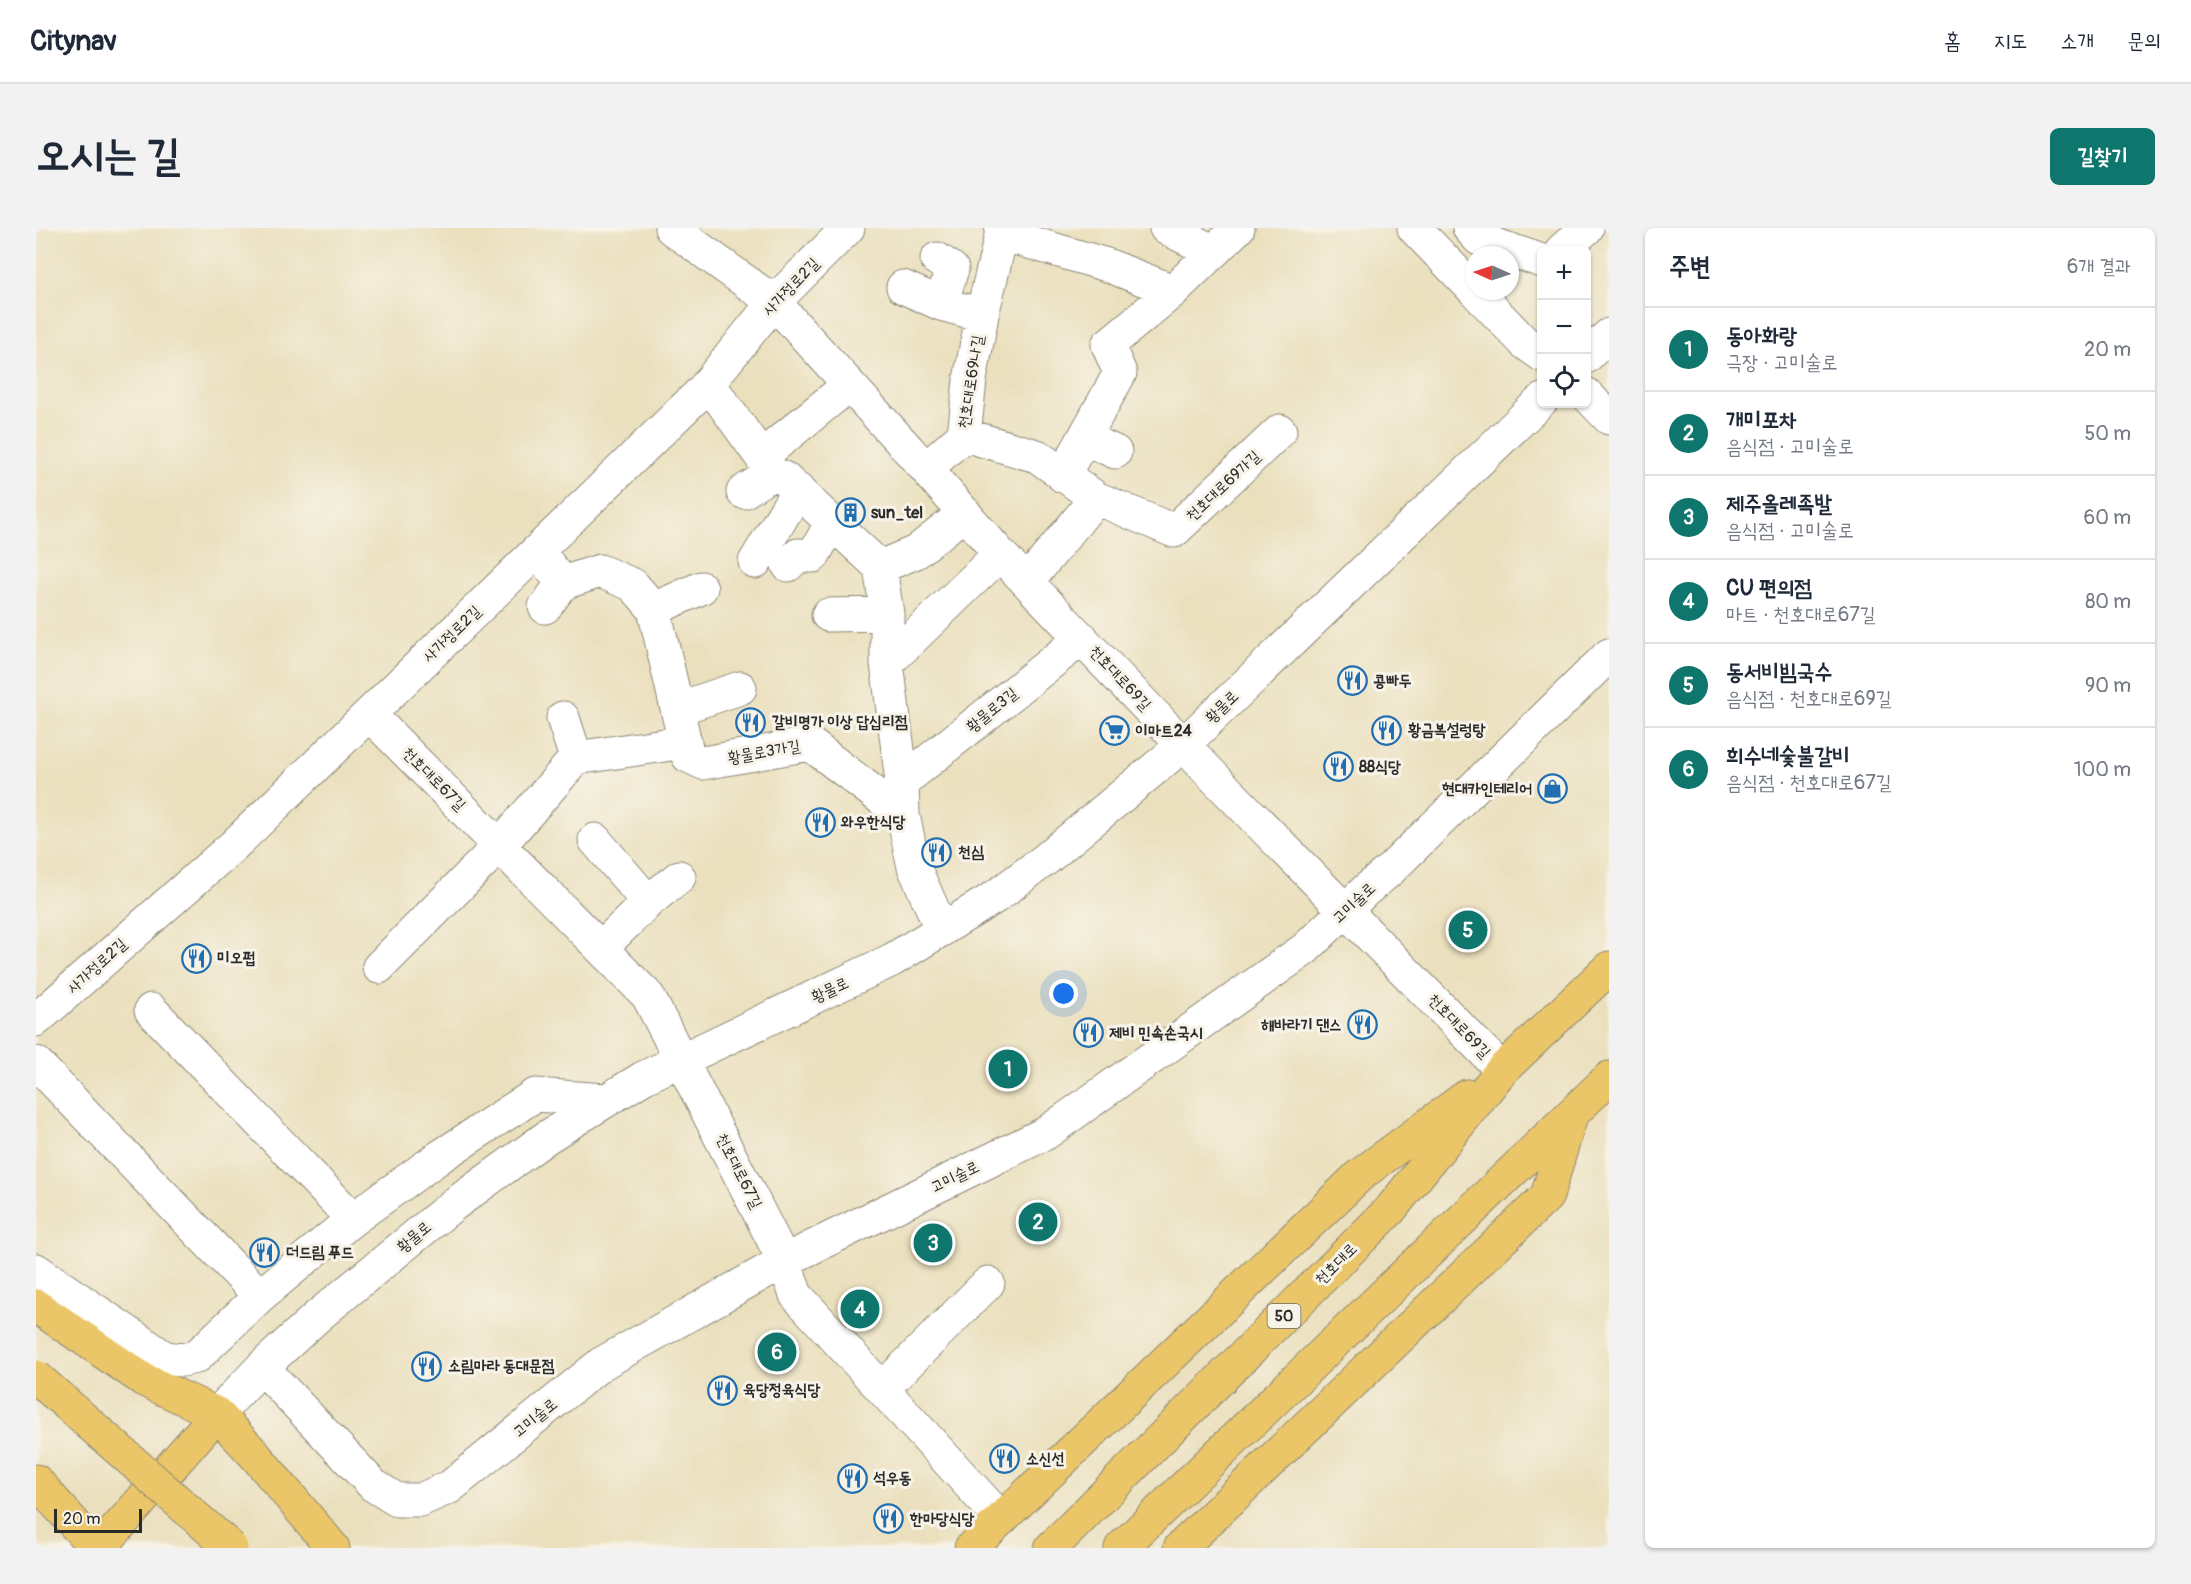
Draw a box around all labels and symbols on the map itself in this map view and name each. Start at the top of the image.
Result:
north arrow [1465,246,1519,300]
street label: 사가정로2길 [758,254,824,320]
street label: 천호대로69나길 [954,333,988,430]
street label: 천호대로69가길 [1182,446,1265,526]
building icon: sun_tel [834,497,866,529]
place label: sun_tel [871,503,923,523]
street label: 사가정로2길 [419,601,485,667]
street label: 천호대로69길 [1085,641,1155,715]
restaurant icon: 콩빠두 [1336,665,1368,697]
place label: 콩빠두 [1373,671,1412,691]
street label: 황물로3길 [962,683,1022,737]
street label: 황물로 [1201,686,1243,728]
restaurant icon: 갈비명가 이상 답십리점 [735,706,767,738]
place label: 갈비명가 이상 답십리점 [772,712,908,732]
restaurant icon: 황금복설렁탕 [1371,714,1403,746]
supermarket icon: 이마트24 [1098,715,1130,747]
place label: 황금복설렁탕 [1408,720,1485,740]
place label: 이마트24 [1135,721,1193,741]
street label: 황물로3가길 [726,736,802,768]
street label: 천호대로67길 [398,743,470,815]
restaurant icon: 88식당 [1322,751,1354,783]
place label: 88식당 [1359,757,1401,777]
shop icon: 현대카인테리어 [1537,773,1569,805]
place label: 현대카인테리어 [1442,779,1532,799]
restaurant icon: 와우한식당 [804,806,836,838]
place label: 와우한식당 [840,812,906,832]
restaurant icon: 천심 [921,836,953,868]
place label: 천심 [958,842,984,862]
street label: 고미술로 [1328,878,1380,928]
pin: 5 [1448,908,1488,952]
street label: 사가정로2길 [63,934,131,998]
restaurant icon: 미오펍 [180,942,212,974]
place label: 미오펍 [217,948,256,968]
street label: 황물로 [808,973,852,1007]
your location [1049,979,1078,1008]
street label: 천호대로69길 [1423,990,1495,1062]
restaurant icon: 해바라기 댄스 [1347,1009,1379,1041]
place label: 해바라기 댄스 [1260,1015,1342,1035]
restaurant icon: 제비 민속손국시 [1072,1017,1104,1049]
place label: 제비 민속손국시 [1109,1023,1203,1043]
pin: 1 [988,1046,1028,1092]
street label: 천호대로67길 [711,1130,767,1212]
street label: 고미술로 [927,1157,983,1197]
pin: 2 [1018,1200,1058,1244]
street label: 황물로 [393,1217,435,1257]
pin: 3 [914,1220,952,1266]
restaurant icon: 더드림 푸드 [249,1236,281,1268]
street label: 천호대로 [1311,1239,1361,1289]
place label: 더드림 푸드 [286,1242,354,1262]
pin: 4 [840,1286,880,1332]
road number: 50 [1268,1304,1300,1328]
pin: 6 [758,1330,796,1374]
restaurant icon: 소림마라 동대문점 [411,1350,443,1382]
place label: 소림마라 동대문점 [448,1356,555,1376]
restaurant icon: 육당정육식당 [706,1374,738,1406]
place label: 육당정육식당 [743,1380,820,1400]
street label: 고미술로 [509,1394,561,1442]
restaurant icon: 소신선 [989,1443,1021,1475]
place label: 소신선 [1026,1449,1065,1469]
restaurant icon: 석우동 [836,1462,868,1494]
place label: 석우동 [873,1468,912,1488]
restaurant icon: 한마당식당 [873,1503,905,1535]
scale bar [54,1506,142,1534]
place label: 한마당식당 [909,1509,975,1529]

